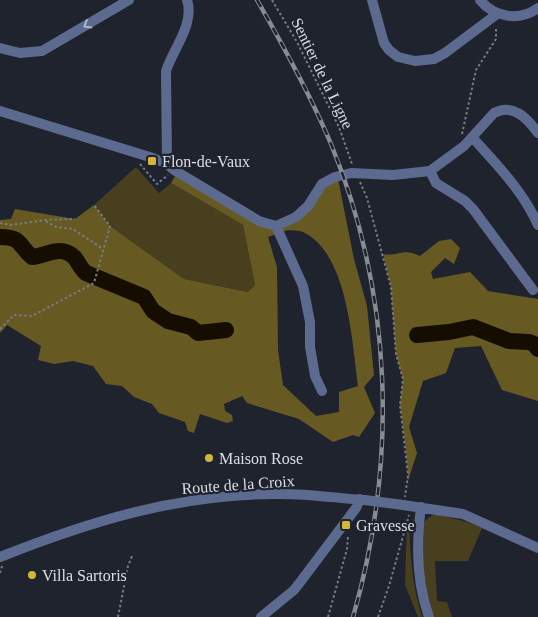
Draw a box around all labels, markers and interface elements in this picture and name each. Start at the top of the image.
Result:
street label: Sentier de la Ligne [287,15,357,132]
one-way arrow [84,18,93,28]
place label: Flon-de-Vaux [162,153,250,170]
marker: Flon-de-Vaux [146,155,158,167]
place label: Maison Rose [219,450,303,467]
marker: Maison Rose [203,452,215,464]
street label: Route de la Croix [181,472,295,497]
place label: Gravesse [356,517,415,534]
marker: Gravesse [340,519,352,531]
place label: Villa Sartoris [42,567,127,584]
marker: Villa Sartoris [26,569,38,581]

